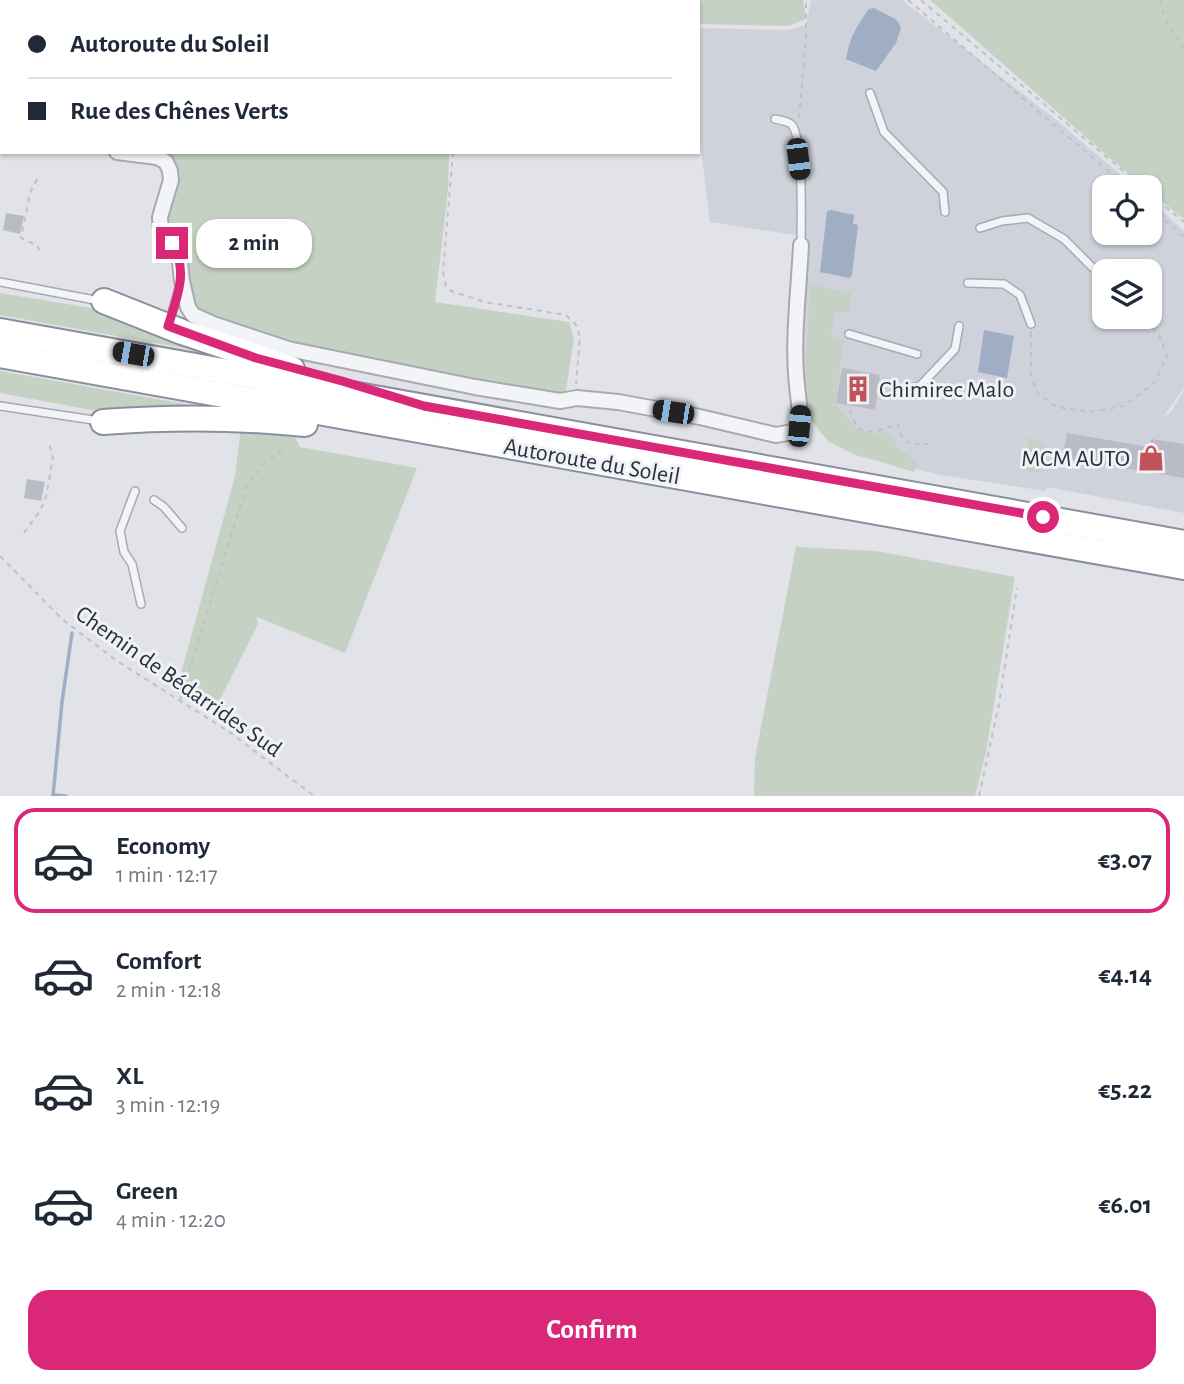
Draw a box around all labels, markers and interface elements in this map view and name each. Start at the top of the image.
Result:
text: Autoroute du Soleil [70,31,270,57]
text: Rue des Chênes Verts [70,98,288,124]
car [786,137,811,181]
map controls [1092,175,1162,329]
button: locate [1092,175,1162,245]
callout: 2 min [196,218,312,268]
route end [156,227,188,259]
text: 2 min [228,232,280,255]
button: layers [1092,259,1162,329]
car [111,340,156,368]
building icon: Chimirec Malo [843,374,873,404]
place label: Chimirec Malo [879,378,1014,402]
car [651,398,696,426]
car [787,404,812,448]
street label: Autoroute du Soleil [502,435,682,489]
shop icon: MCM AUTO [1136,443,1166,473]
place label: MCM AUTO [1021,447,1130,471]
route start [1027,501,1059,533]
street label: Chemin de Bédarrides Sud [71,602,286,762]
icon: car [32,829,95,892]
text: Economy [116,833,210,859]
text: €3.07 [1098,847,1152,873]
text: 1 min · 12:17 [116,864,218,887]
icon: car [32,944,95,1007]
text: Comfort [116,948,201,974]
text: €4.14 [1098,962,1152,988]
text: 2 min · 12:18 [116,979,221,1002]
icon: car [32,1059,95,1122]
text: XL [116,1063,143,1089]
text: €5.22 [1098,1077,1152,1103]
text: 3 min · 12:19 [116,1094,220,1117]
icon: car [32,1174,95,1237]
text: Green [116,1178,178,1204]
text: €6.01 [1098,1192,1152,1218]
text: 4 min · 12:20 [116,1209,226,1232]
button: Confirm [28,1290,1156,1370]

